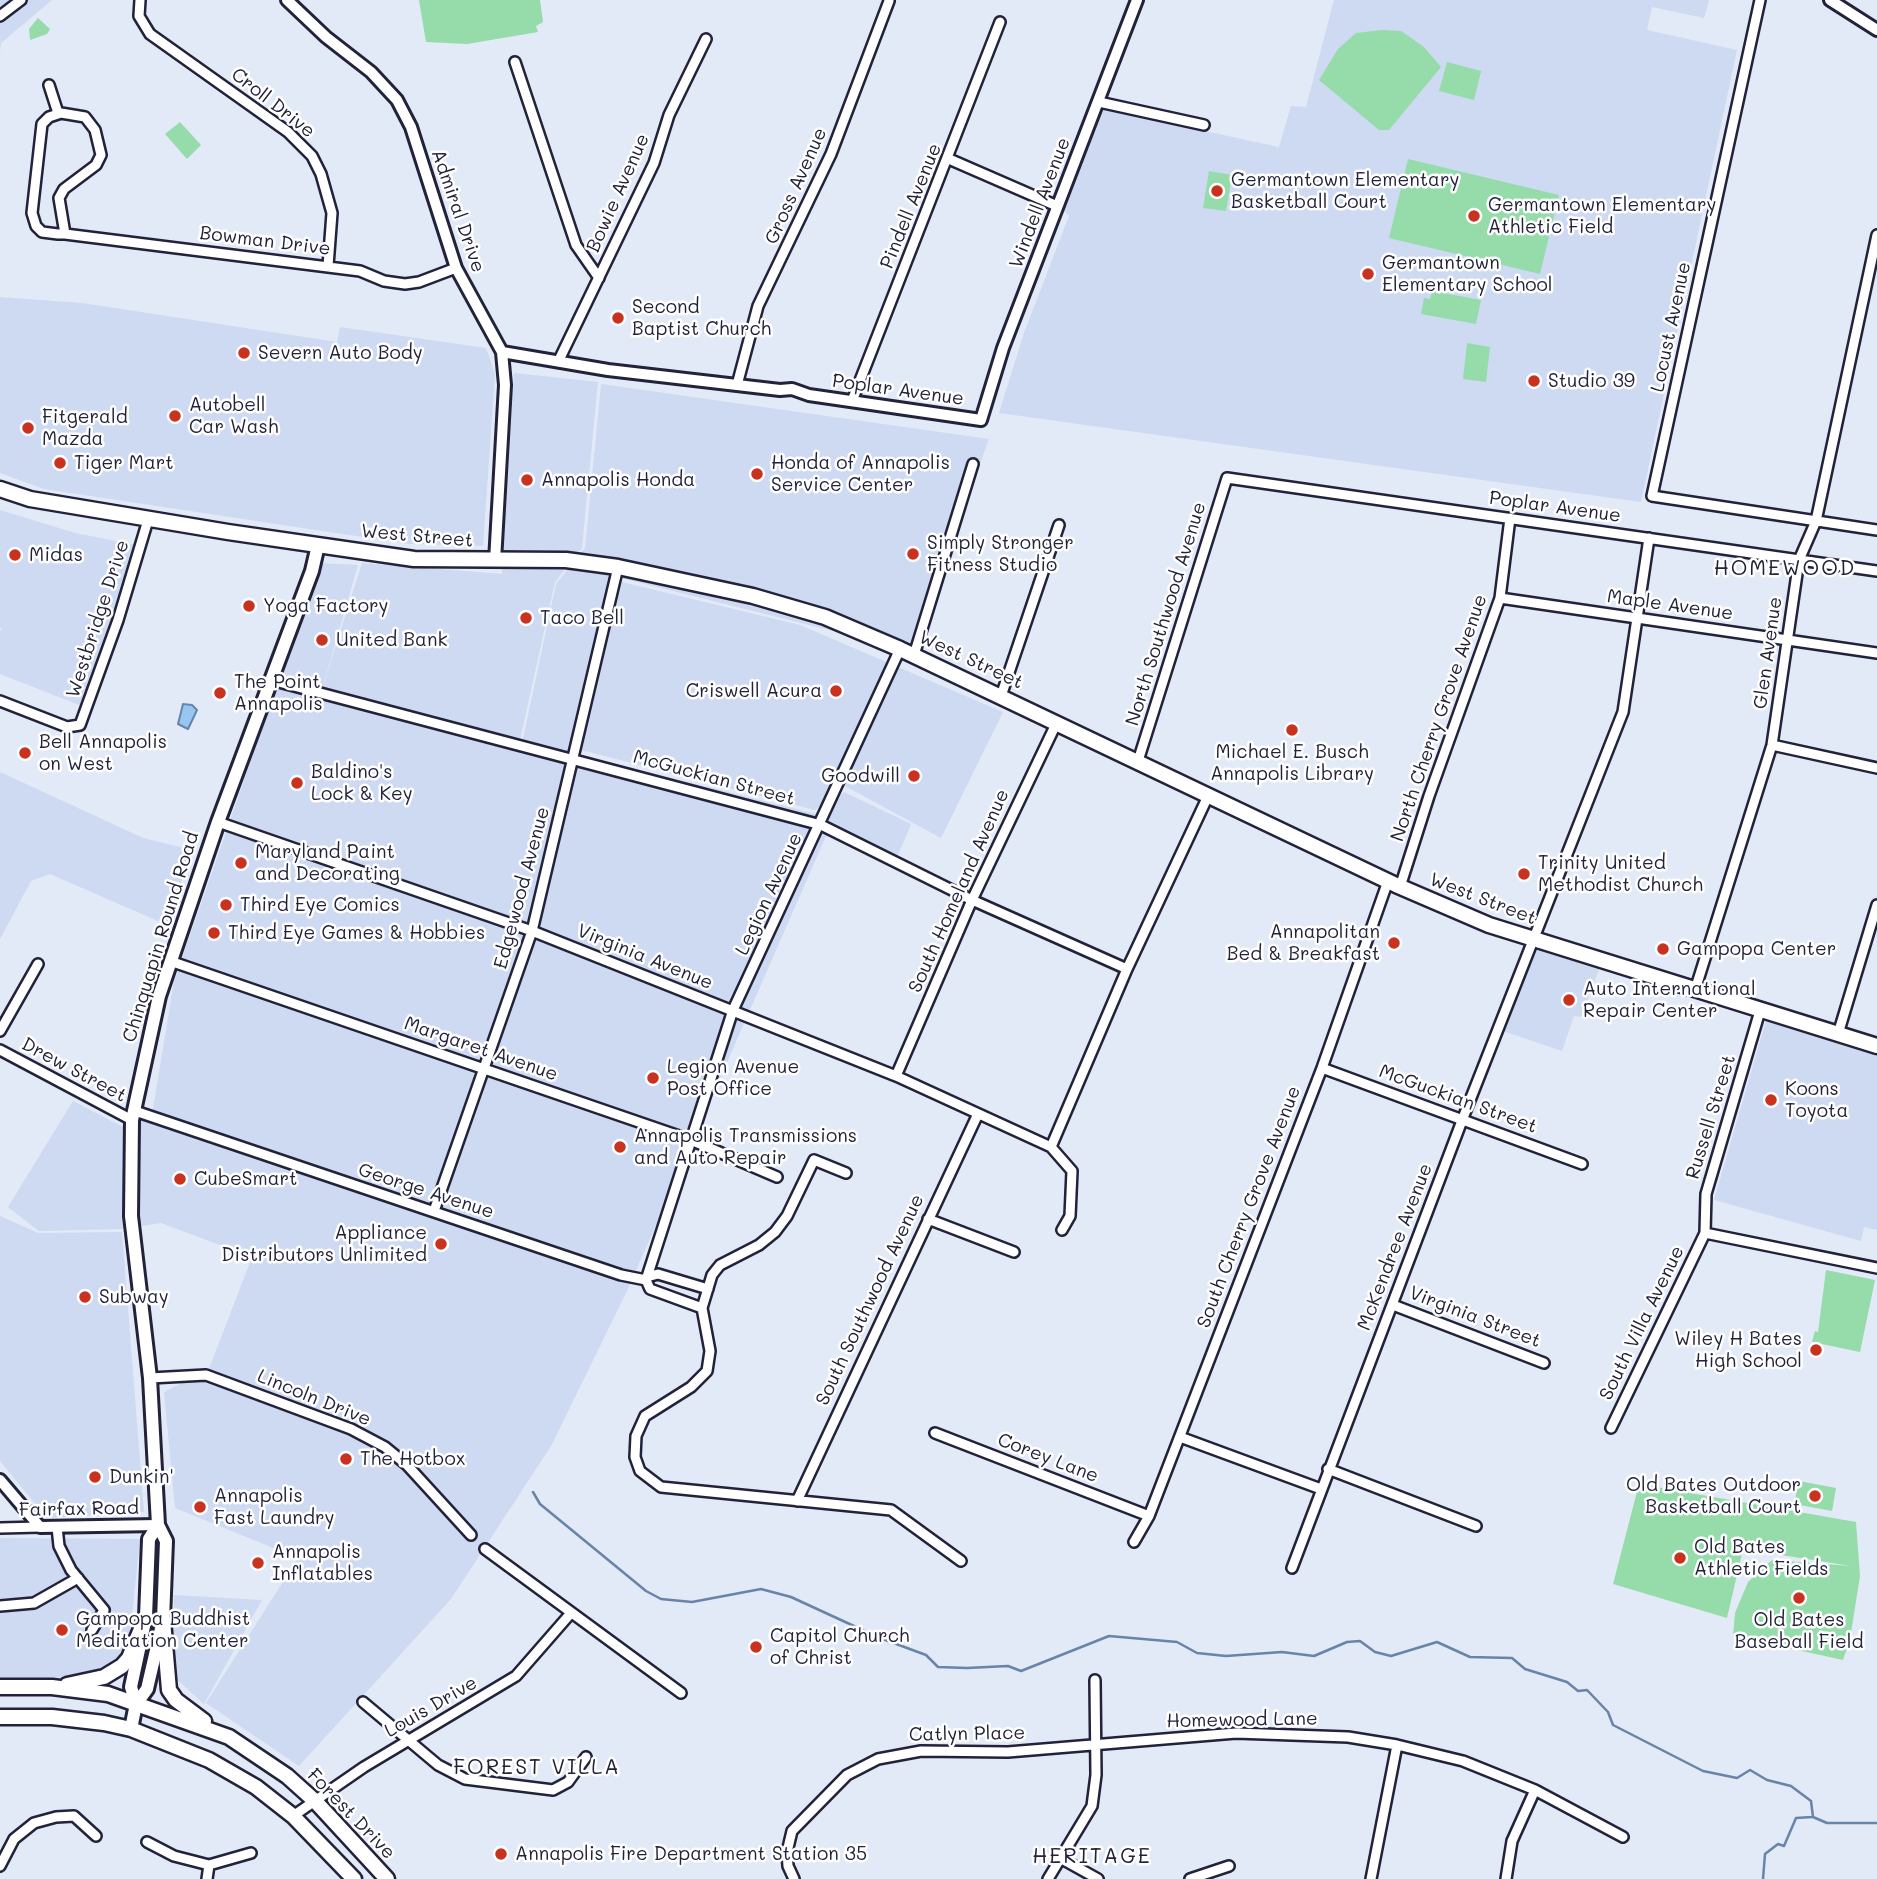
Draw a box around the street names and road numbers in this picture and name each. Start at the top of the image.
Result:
street label: Croll Drive [226,63,320,143]
street label: Gross Avenue [760,124,832,248]
street label: Bowie Avenue [582,130,654,256]
street label: Windell Avenue [1005,134,1075,272]
street label: Pindell Avenue [875,140,947,272]
street label: Admiral Drive [426,146,490,276]
street label: Bowman Drive [198,222,332,260]
street label: Locust Avenue [1646,260,1696,394]
street label: Poplar Avenue [831,369,965,411]
street label: Poplar Avenue [1488,486,1622,528]
street label: North Southwood Avenue [1121,499,1211,729]
street label: West Street [360,520,474,552]
street label: Westbridge Drive [62,537,134,701]
street label: Maple Avenue [1606,585,1734,625]
street label: North Cherry Grove Avenue [1386,592,1492,844]
street label: Glen Avenue [1749,595,1787,711]
street label: West Street [915,626,1027,694]
street label: McGuckian Street [631,745,797,811]
street label: South Homeland Avenue [904,786,1014,996]
street label: Edgewood Avenue [489,804,555,972]
street label: Chinquapin Round Road [118,829,204,1045]
street label: Legion Avenue [731,829,807,959]
street label: West Street [1426,868,1540,930]
street label: Virginia Avenue [574,919,716,995]
street label: Margaret Avenue [401,1012,561,1086]
street label: Drew Street [18,1033,130,1107]
street label: Russell Street [1681,1052,1741,1182]
street label: McGuckian Street [1376,1060,1540,1138]
street label: South Cherry Grove Avenue [1192,1083,1306,1331]
street label: George Avenue [355,1158,497,1224]
street label: McKendree Avenue [1353,1160,1437,1334]
street label: South Southwood Avenue [811,1191,929,1409]
street label: South Villa Avenue [1595,1242,1689,1404]
street label: Virginia Street [1406,1281,1544,1353]
street label: Lincoln Drive [254,1365,374,1431]
street label: Corey Lane [994,1428,1102,1488]
street label: Fairfax Road [19,1497,139,1521]
street label: Louis Drive [381,1671,481,1743]
street label: Homewood Lane [1166,1707,1318,1733]
street label: Catlyn Place [909,1722,1025,1746]
street label: Forest Drive [302,1764,400,1864]

